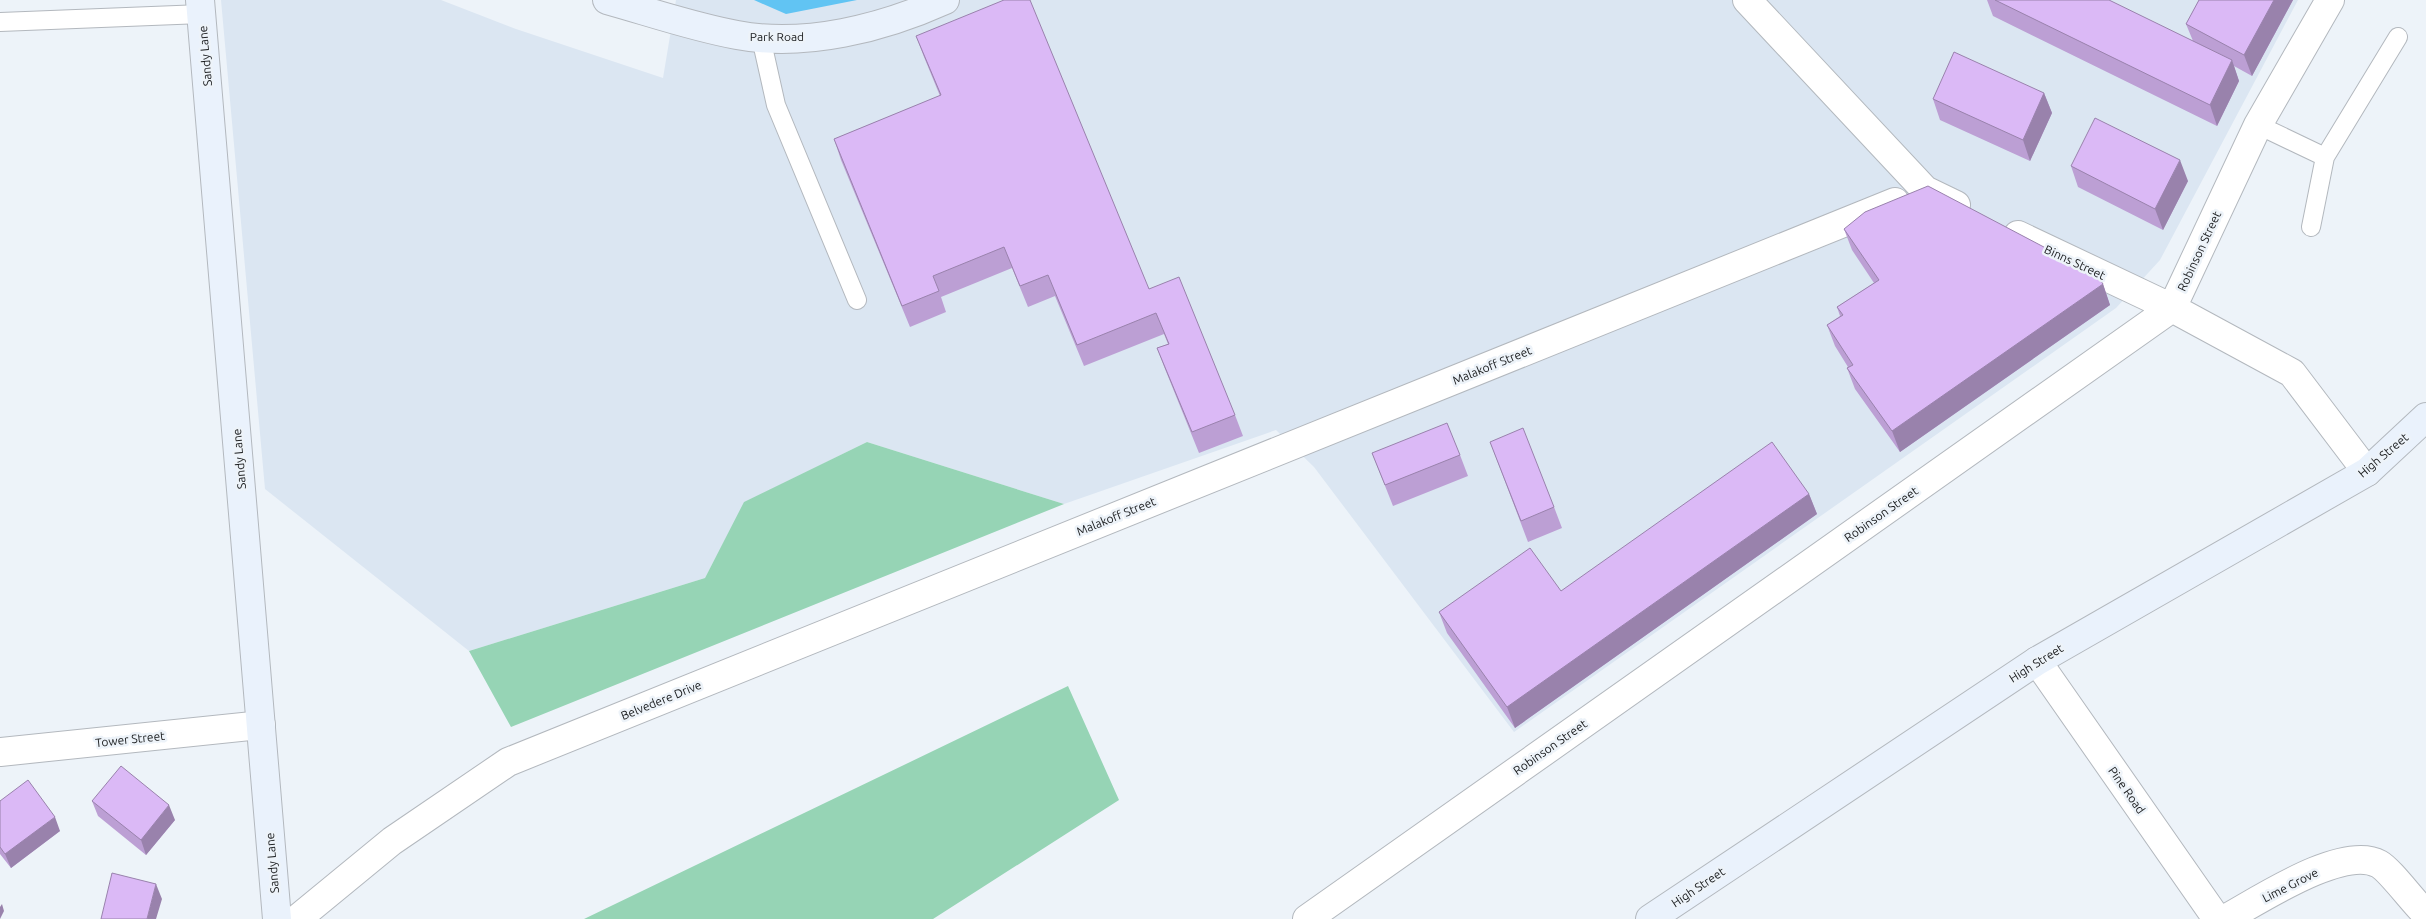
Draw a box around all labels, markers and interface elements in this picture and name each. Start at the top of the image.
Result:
street label: Sandy Lane [196,25,214,87]
street label: Park Road [750,30,804,43]
street label: Robinson Street [2175,209,2223,293]
street label: Binns Street [2042,242,2108,282]
street label: Malakoff Street [1451,343,1534,387]
street label: Sandy Lane [230,428,248,490]
street label: High Street [2355,430,2411,480]
street label: Robinson Street [1842,484,1920,544]
street label: Malakoff Street [1075,494,1158,538]
street label: High Street [2007,641,2066,685]
street label: Belvedere Drive [619,678,703,722]
street label: Robinson Street [1511,717,1589,777]
street label: Tower Street [95,729,166,749]
street label: Pine Road [2106,764,2148,816]
street label: Sandy Lane [263,832,281,894]
street label: High Street [1669,864,1727,910]
street label: Lime Grove [2260,865,2320,905]

